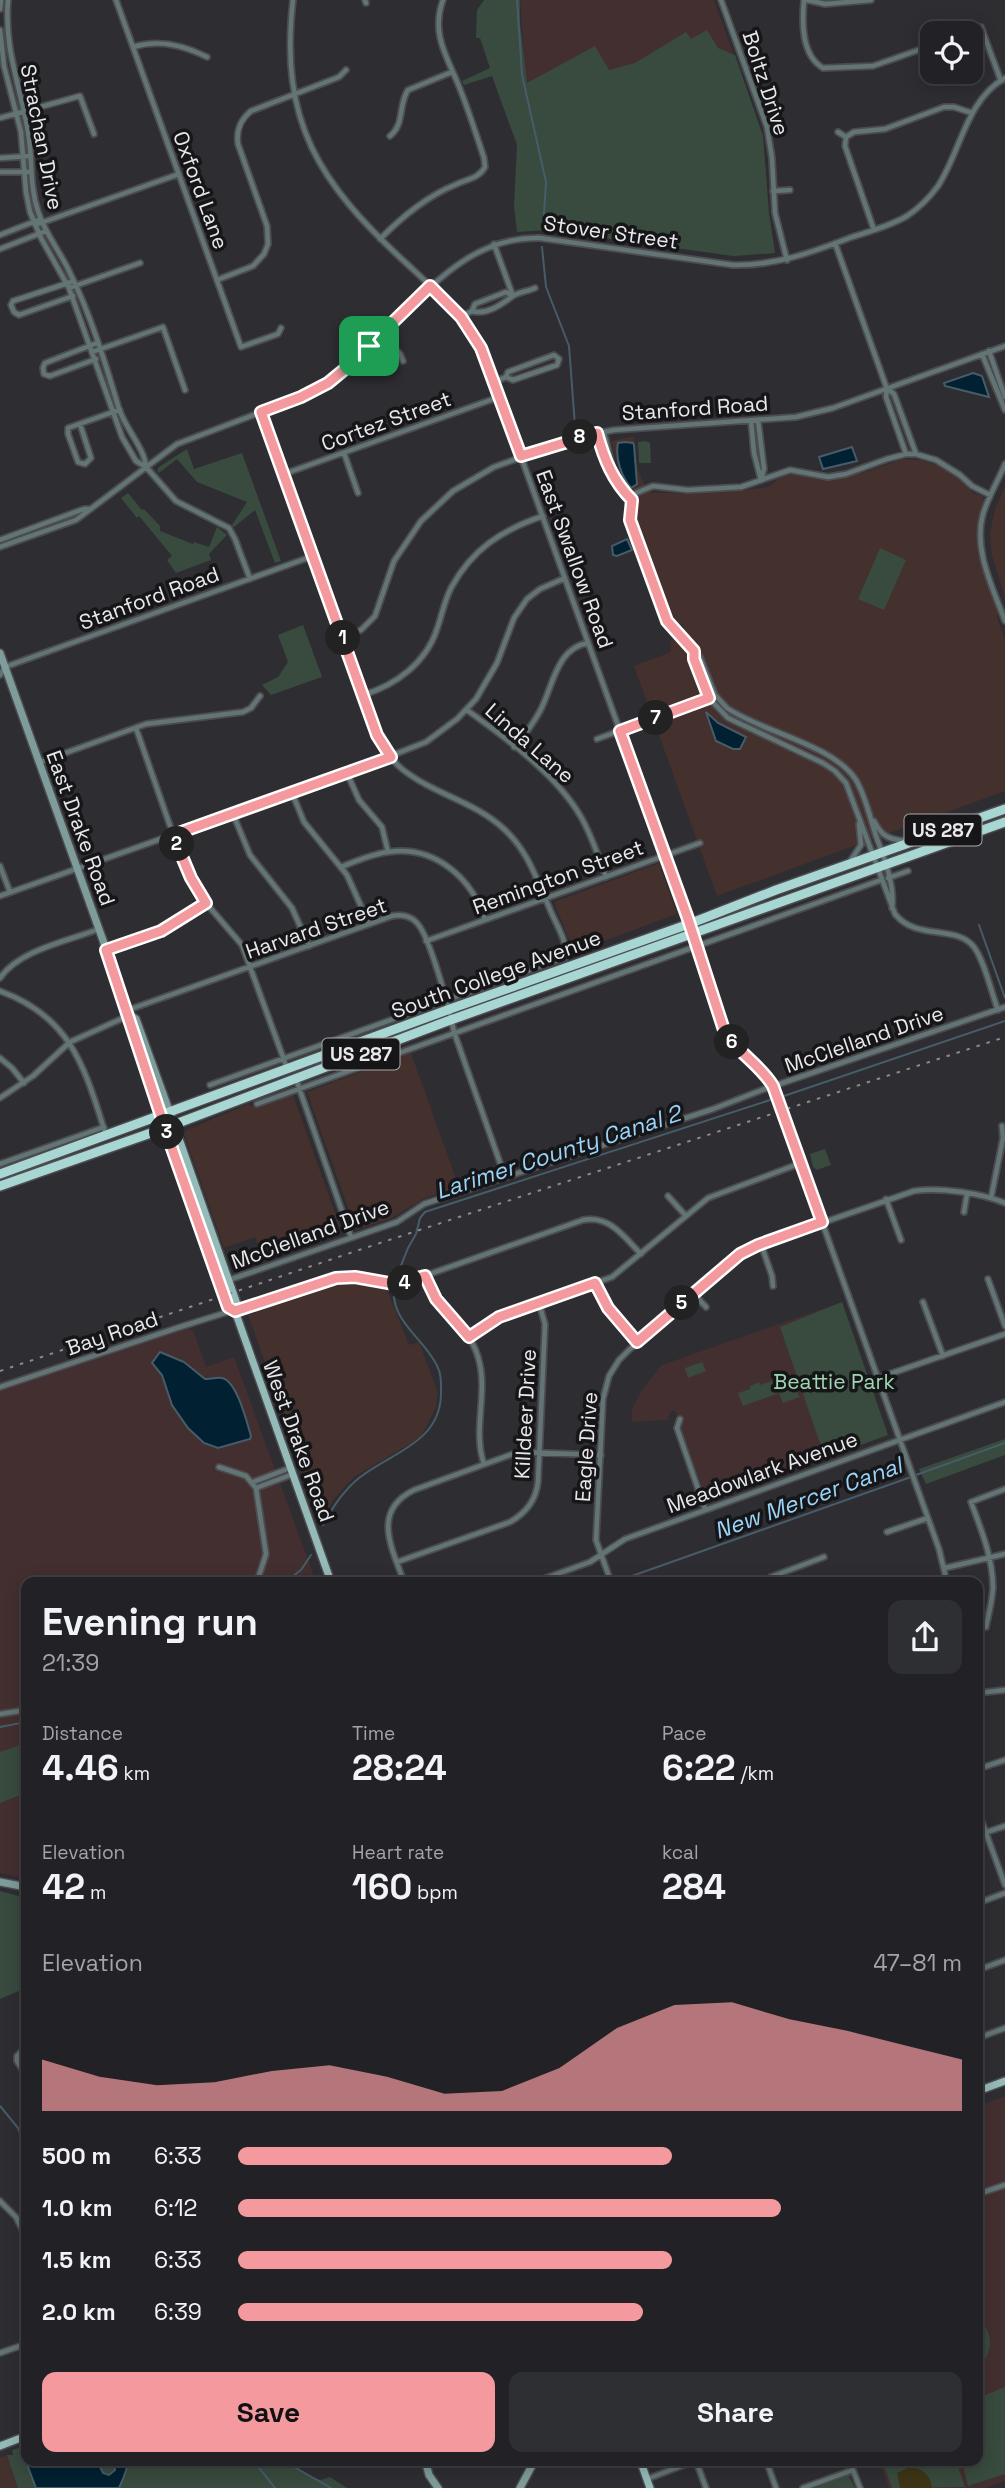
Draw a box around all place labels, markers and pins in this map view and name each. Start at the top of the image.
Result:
pin [339,316,399,376]
pin: 8 [562,420,598,454]
pin: 1 [326,620,360,656]
pin: 7 [638,700,674,736]
pin: 2 [160,826,194,862]
pin: 6 [714,1024,750,1060]
pin: 3 [150,1114,184,1150]
pin: 4 [388,1266,422,1300]
pin: 5 [664,1286,700,1320]

